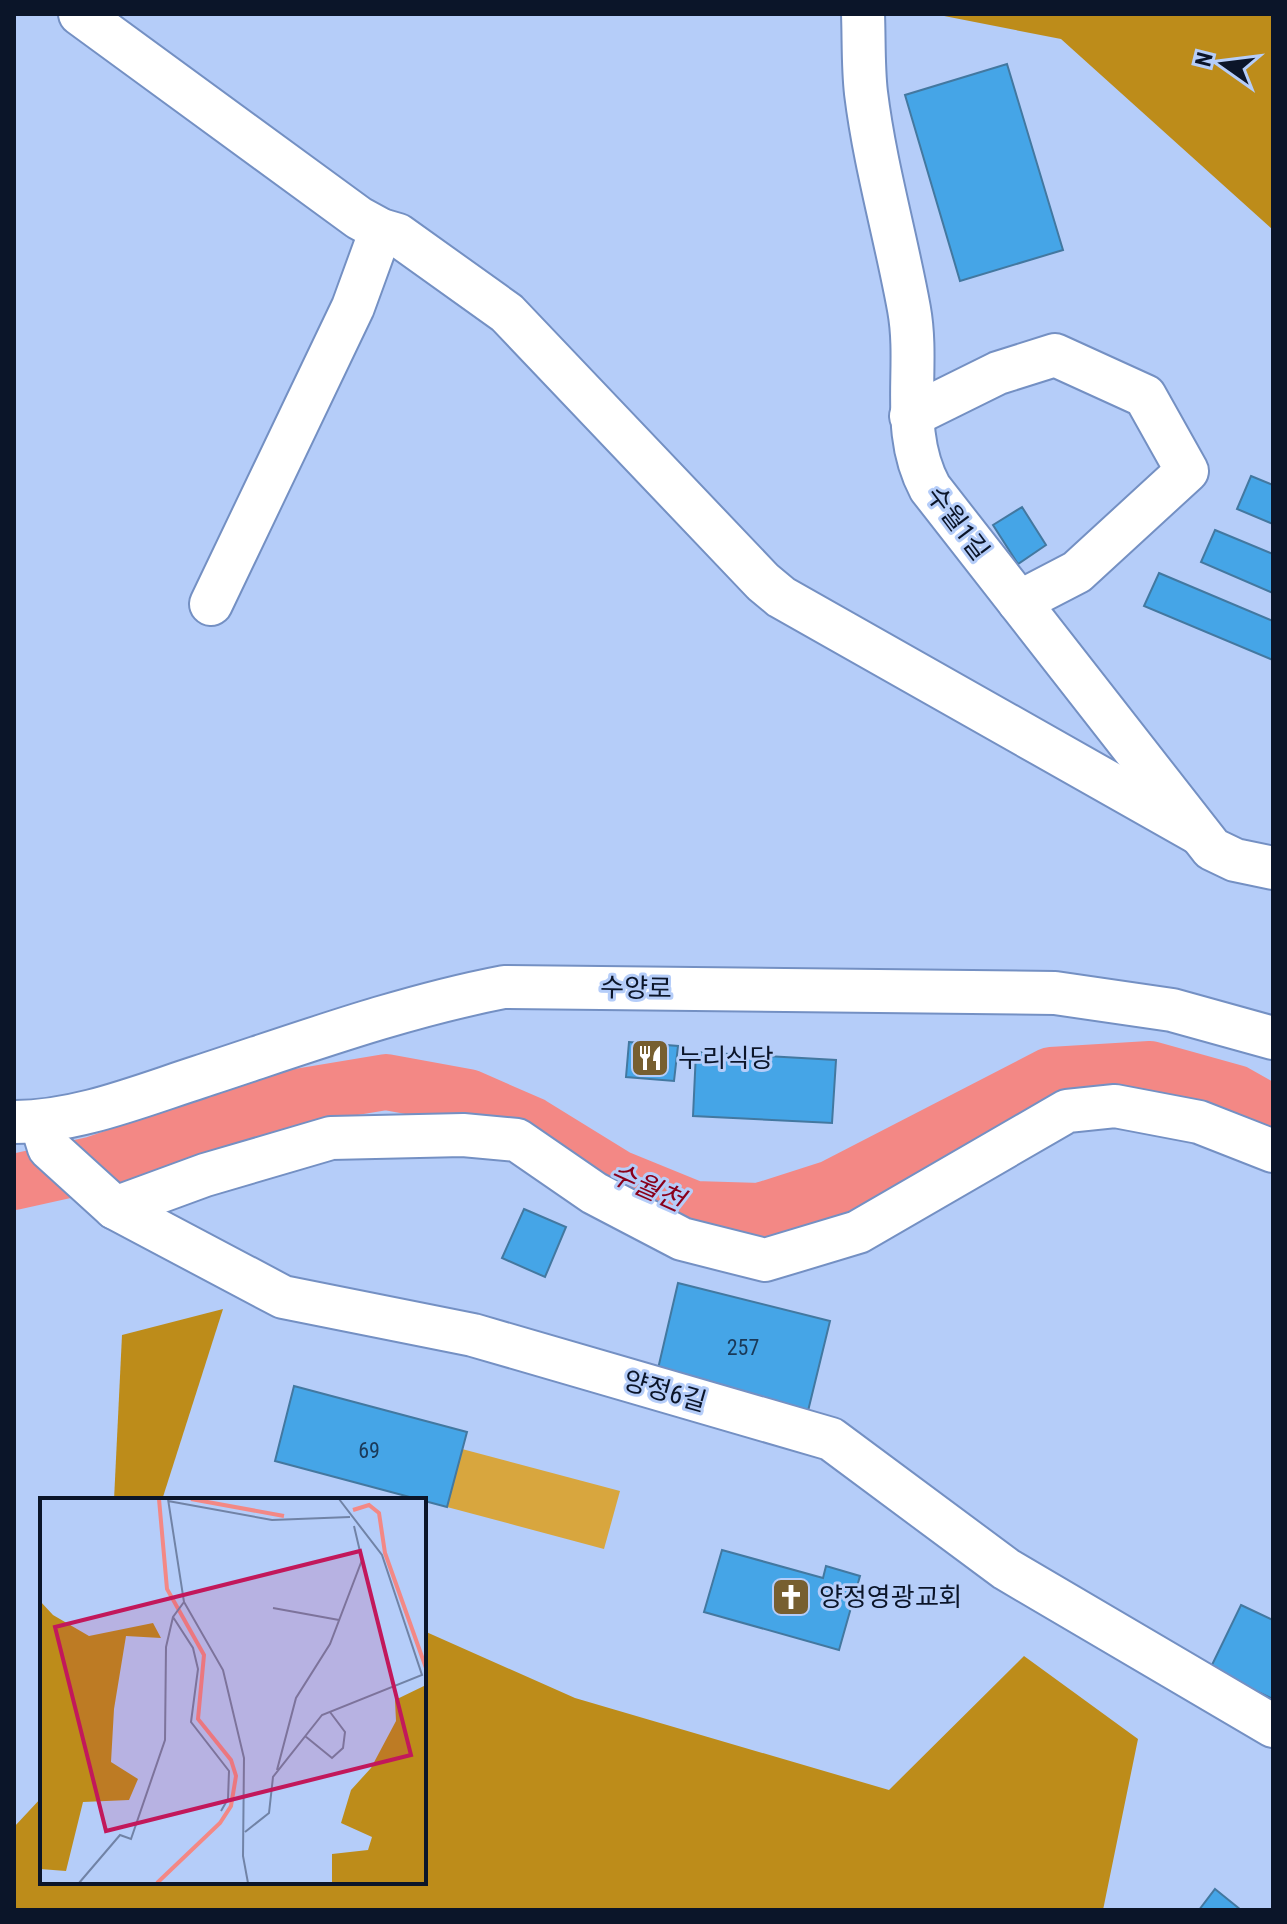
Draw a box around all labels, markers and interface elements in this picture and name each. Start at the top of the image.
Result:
north arrow [1183,24,1263,104]
text: N [1190,50,1218,69]
street label: 수월1길 [921,480,995,566]
street label: 수양로 [600,972,672,1004]
restaurant icon: 누리식당 [629,1037,671,1079]
place label: 누리식당 [678,1043,774,1073]
water label: 수월천 [605,1156,692,1219]
house number: 257 [727,1335,759,1360]
street label: 양정6길 [620,1365,710,1417]
house number: 69 [358,1438,380,1463]
inset map [40,1498,426,1884]
church icon: 양정영광교회 [770,1576,812,1618]
place label: 양정영광교회 [819,1582,963,1612]

